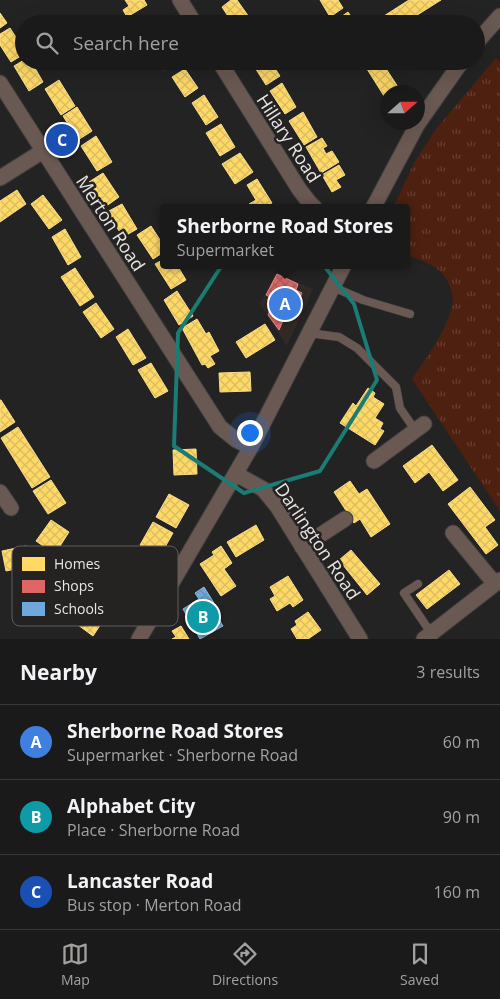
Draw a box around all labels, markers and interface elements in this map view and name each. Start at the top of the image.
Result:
search box [15,15,485,70]
icon: search [33,29,61,57]
text: Search here [73,30,179,56]
north arrow [380,85,425,130]
street label: Hillary Road [251,89,327,187]
pin: C [46,121,78,159]
street label: Merton Road [71,171,151,275]
popup [160,204,410,269]
text: Sherborne Road Stores [177,213,393,239]
text: Supermarket [177,239,274,261]
pin: A [269,285,301,323]
your location [237,420,263,446]
street label: Darlington Road [270,478,366,604]
legend [12,546,178,626]
text: Homes [54,554,101,573]
text: Shops [54,576,94,595]
pin: B [187,598,219,636]
text: Schools [54,599,104,618]
text: Nearby [20,658,97,686]
text: 3 results [416,661,480,683]
text: Sherborne Road Stores [67,718,283,744]
text: A [30,731,42,753]
text: 60 m [443,731,480,753]
text: Supermarket · Sherborne Road [67,744,298,766]
text: Alphabet City [67,793,195,819]
text: B [31,806,41,828]
text: 90 m [443,806,480,828]
text: Place · Sherborne Road [67,819,240,841]
text: Lancaster Road [67,868,213,894]
text: C [31,881,41,903]
text: 160 m [434,881,480,903]
text: Bus stop · Merton Road [67,894,242,916]
tab: Map [61,940,90,989]
tab: Directions [212,940,278,989]
tab: Saved [400,940,439,989]

